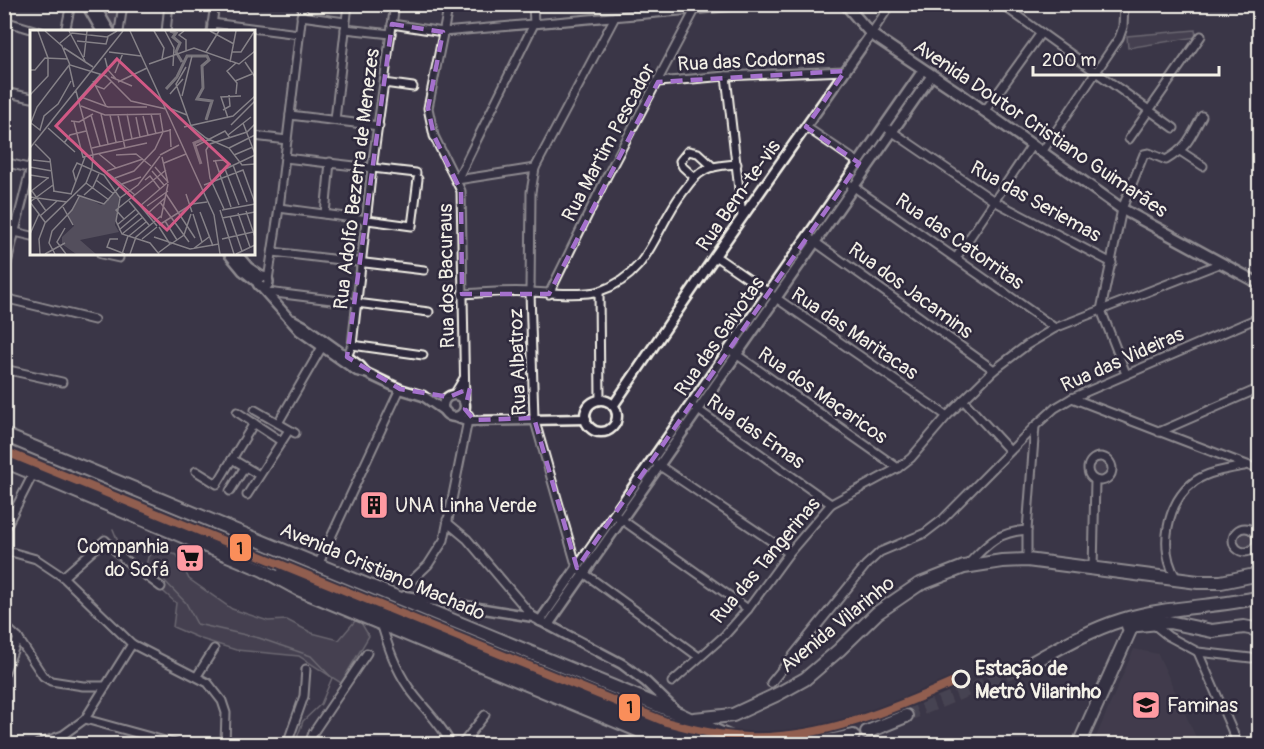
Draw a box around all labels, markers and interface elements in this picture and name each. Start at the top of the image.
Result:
inset map [30,30,255,255]
street label: Avenida Doutor Cristiano Guimarães [909,34,1173,223]
scale bar [1033,39,1219,77]
street label: Rua das Codornas [677,44,825,77]
street label: Rua Adolfo Bezerra de Menezes [328,47,385,311]
text: 200 m [1042,49,1097,72]
street label: Rua Martim Pescador [556,59,661,226]
street label: Rua Bem-te-vis [691,135,786,256]
street label: Rua das Seriemas [966,155,1106,248]
street label: Rua das Catorritas [890,188,1029,295]
street label: Rua dos Bacuraus [433,203,460,348]
street label: Rua dos Jacamins [843,237,978,344]
street label: Rua das Gaivotas [669,272,770,401]
street label: Rua das Maritacas [786,282,923,385]
street label: Rua Albatroz [503,308,532,416]
street label: Rua das Videiras [1057,321,1188,398]
street label: Rua dos Maçaricos [753,341,892,449]
street label: Rua das Emas [702,388,810,474]
building icon: UNA Linha Verde [358,489,390,521]
street label: Rua das Tangerinas [705,492,826,629]
place label: UNA Linha Verde [395,493,537,518]
street label: Avenida Cristiano Machado [277,517,489,626]
line badge: 1 [229,533,252,562]
place label: Companhia do Sofá [77,534,169,582]
text: 1 [237,539,243,559]
supermarket icon: Companhia do Sofá [174,542,206,574]
street label: Avenida Vilarinho [775,570,900,678]
place label: Estação de Metrô Vilarinho [975,656,1102,704]
marker: Estação de Metrô Vilarinho [952,670,970,688]
school or university icon: Faminas [1130,689,1162,721]
line badge: 1 [618,693,641,722]
place label: Faminas [1167,693,1238,718]
text: 1 [627,698,633,718]

